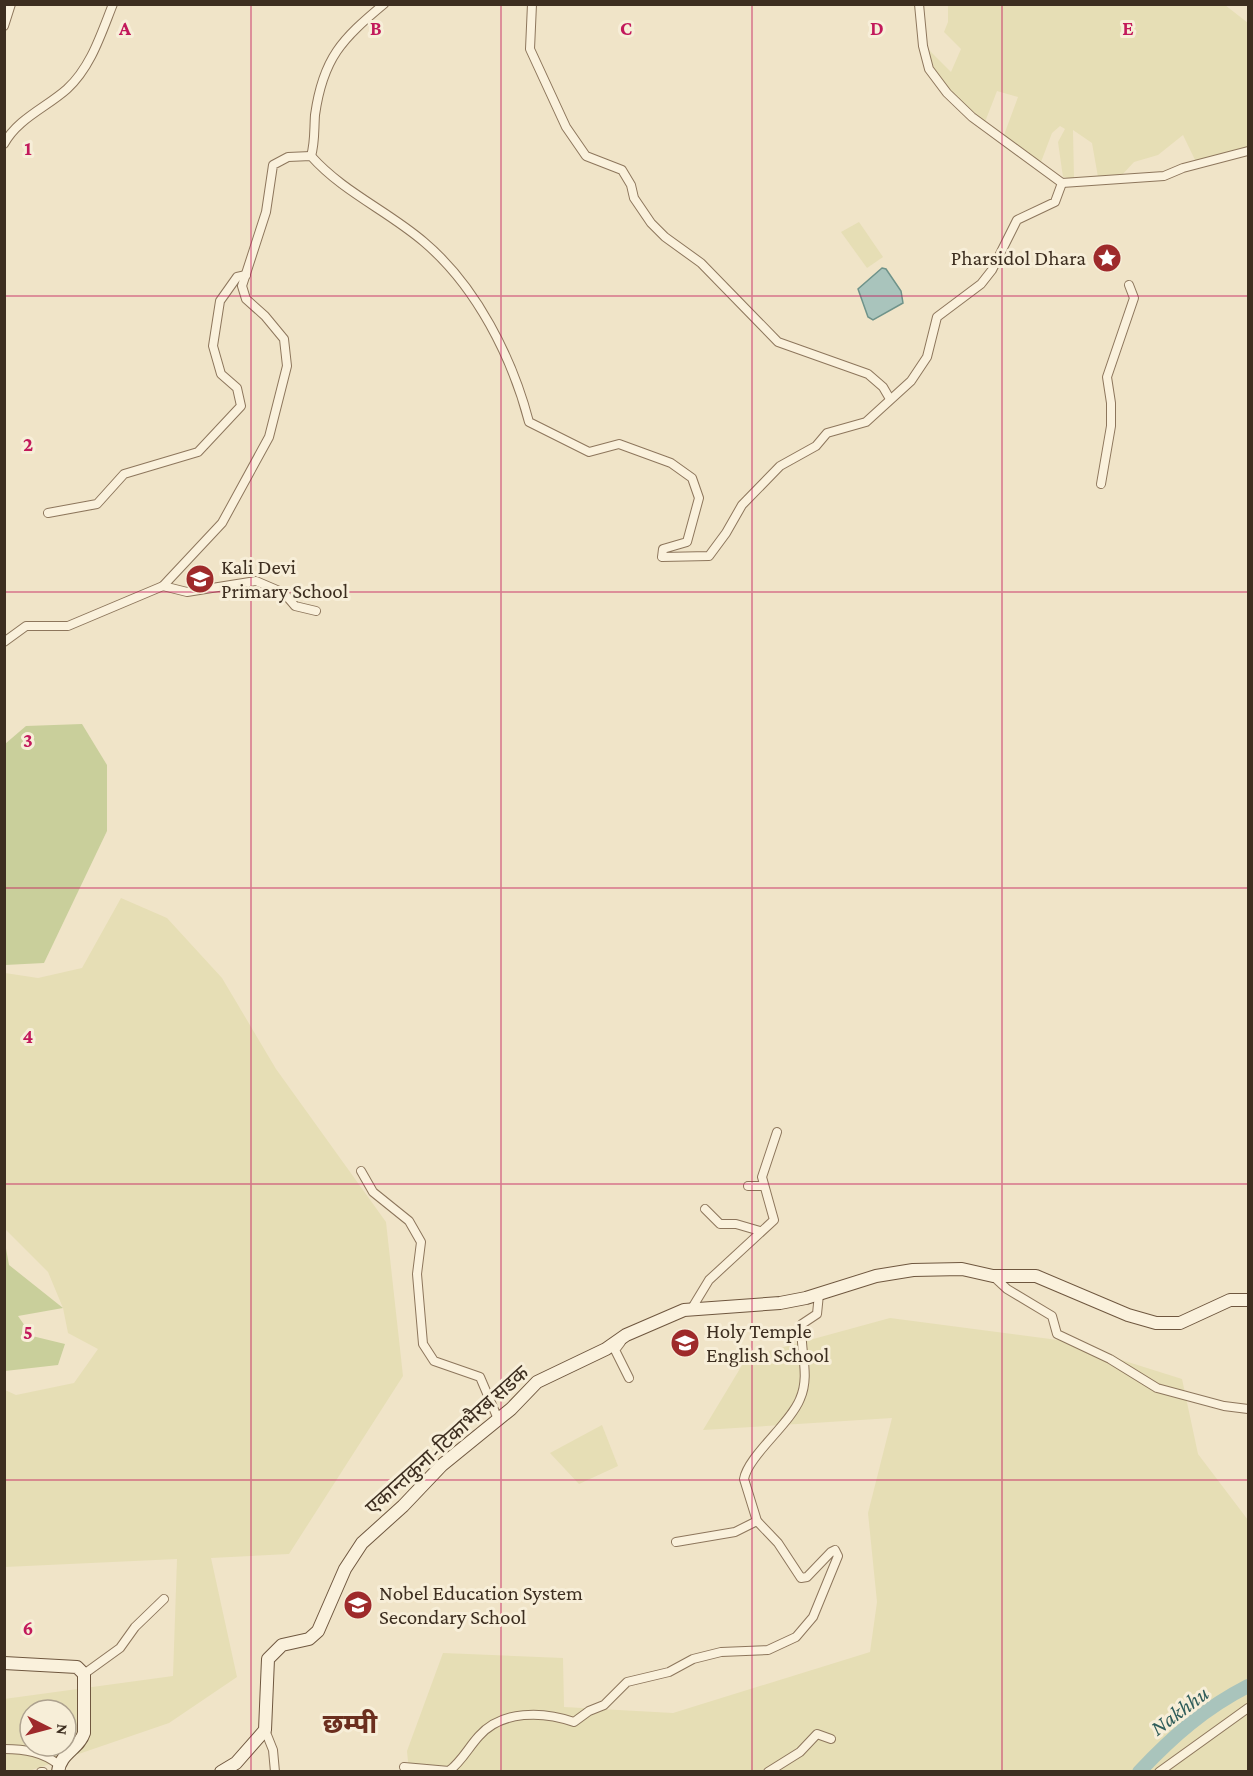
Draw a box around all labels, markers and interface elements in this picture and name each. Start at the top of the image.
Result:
text: A [118,17,132,39]
text: B [370,17,382,39]
text: C [620,17,632,39]
text: D [870,17,884,39]
text: E [1122,17,1134,39]
text: 1 [24,137,32,159]
place icon: Pharsidol Dhara [1091,242,1123,274]
place label: Pharsidol Dhara [951,246,1086,270]
text: 2 [23,433,33,455]
place label: Kali Devi Primary School [221,555,348,603]
school or university icon: Kali Devi Primary School [184,563,216,595]
text: 3 [23,729,33,751]
text: 4 [23,1025,34,1047]
place label: Holy Temple English School [706,1319,829,1367]
text: 5 [23,1321,33,1343]
school or university icon: Holy Temple English School [669,1327,701,1359]
street label: एकान्तकुना-टिकाभैरब सडक [360,1359,535,1520]
place label: Nobel Education System Secondary School [379,1581,583,1629]
school or university icon: Nobel Education System Secondary School [342,1589,374,1621]
text: 6 [23,1617,33,1639]
water label: Nakhhu [1145,1680,1213,1740]
north arrow [18,1698,78,1758]
district label: छम्पी [323,1709,378,1739]
text: N [53,1723,71,1736]

